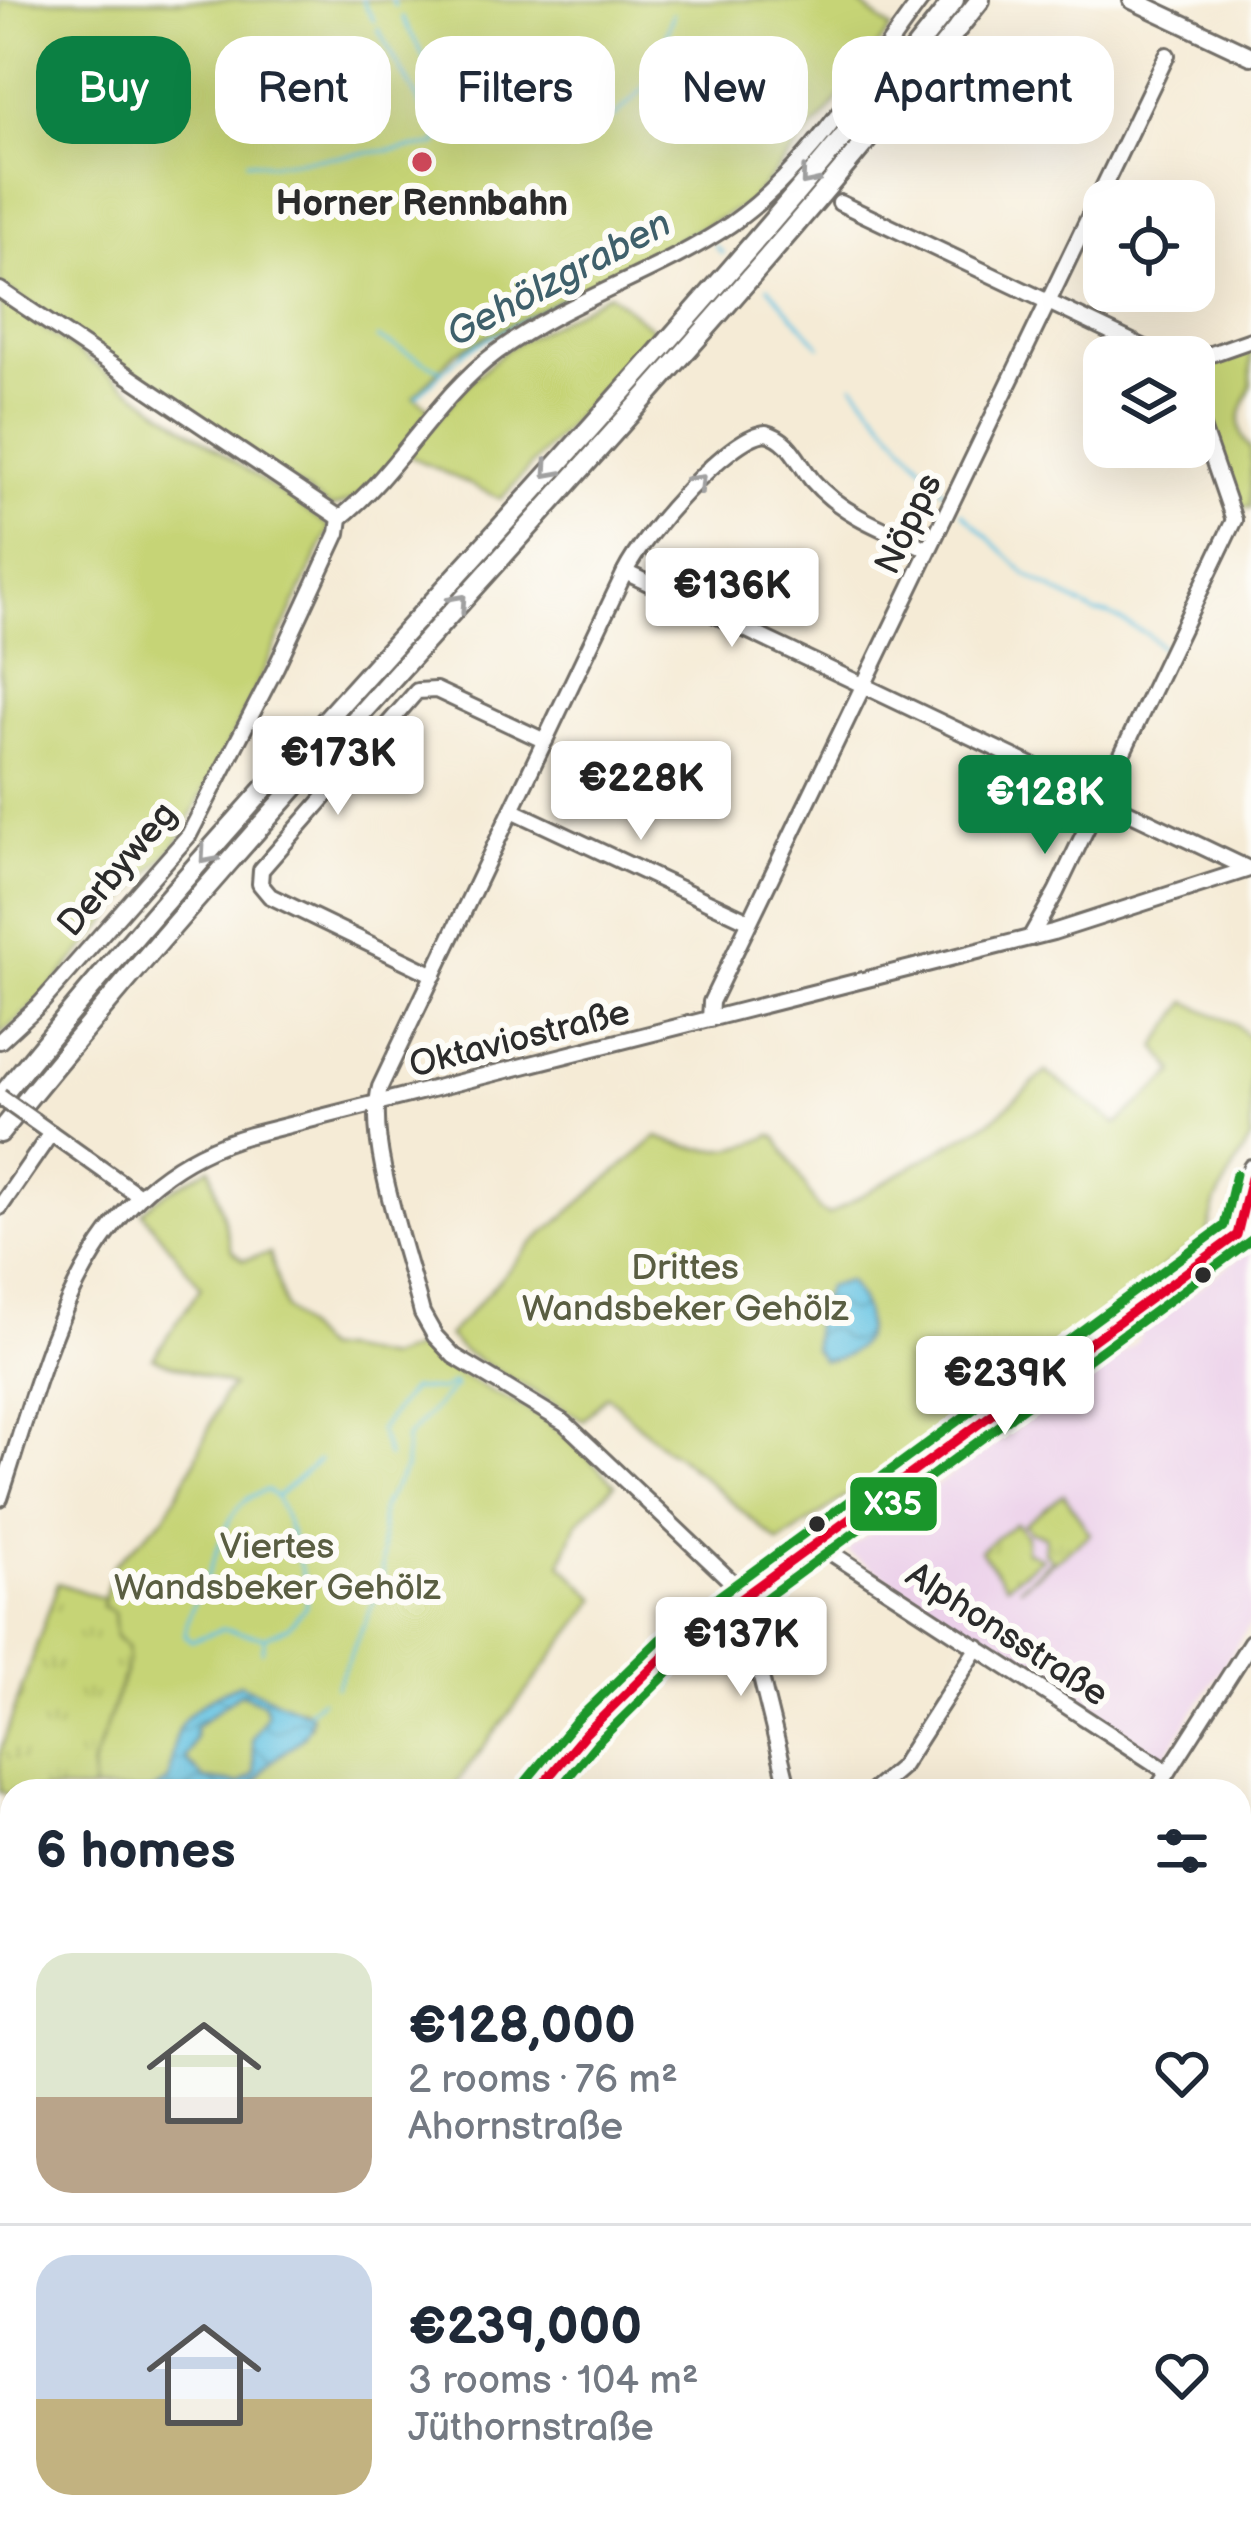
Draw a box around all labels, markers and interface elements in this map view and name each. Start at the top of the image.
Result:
chip: Buy [36,36,191,144]
chip: Rent [215,36,391,144]
chip: Filters [415,36,615,144]
chip: New [639,36,808,144]
chip: Apartment [832,36,1114,144]
marker: Horner Rennbahn [409,149,435,175]
one-way arrow [801,164,822,186]
map controls [1083,180,1215,468]
button: locate [1083,180,1215,312]
place label: Horner Rennbahn [276,183,568,226]
water label: Gehölzgraben [439,200,679,358]
button: layers [1083,336,1215,468]
one-way arrow [543,457,564,478]
street label: Nöpps [866,467,952,582]
one-way arrow [684,474,706,496]
pin: €136K [648,548,816,650]
text: €136K [673,563,791,610]
one-way arrow [445,594,466,616]
pin: €173K [254,716,422,818]
text: €173K [280,731,396,778]
pin: €228K [557,741,725,843]
pin: €128K [961,755,1129,857]
text: €228K [578,756,704,803]
text: €128K [985,770,1105,817]
street label: Derbyweg [49,794,187,946]
one-way arrow [200,842,221,864]
street label: Oktaviostraße [405,991,634,1088]
park label: Drittes Wandsbeker Gehölz [522,1247,849,1331]
unlabelled marker [1192,1264,1214,1286]
pin: €239K [921,1336,1089,1438]
text: €239K [943,1351,1067,1398]
line badge: X35 [848,1475,939,1533]
text: X35 [864,1485,922,1525]
unlabelled marker [806,1513,828,1535]
park label: Viertes Wandsbeker Gehölz [114,1526,441,1610]
street label: Alphonsstraße [897,1554,1116,1716]
pin: €137K [657,1597,825,1699]
text: €137K [683,1612,799,1659]
icon: filters [1149,1818,1215,1884]
text: 6 homes [36,1821,236,1882]
text: €128,000 [408,1996,636,2057]
icon: home [132,2001,276,2145]
icon: heart [1149,2040,1215,2106]
text: 2 rooms · 76 m² [408,2057,678,2104]
text: Ahornstraße [408,2104,623,2151]
text: €239,000 [408,2297,642,2358]
icon: home [132,2303,276,2447]
icon: heart [1149,2342,1215,2408]
text: 3 rooms · 104 m² [408,2358,699,2405]
text: Jüthornstraße [408,2405,654,2452]

